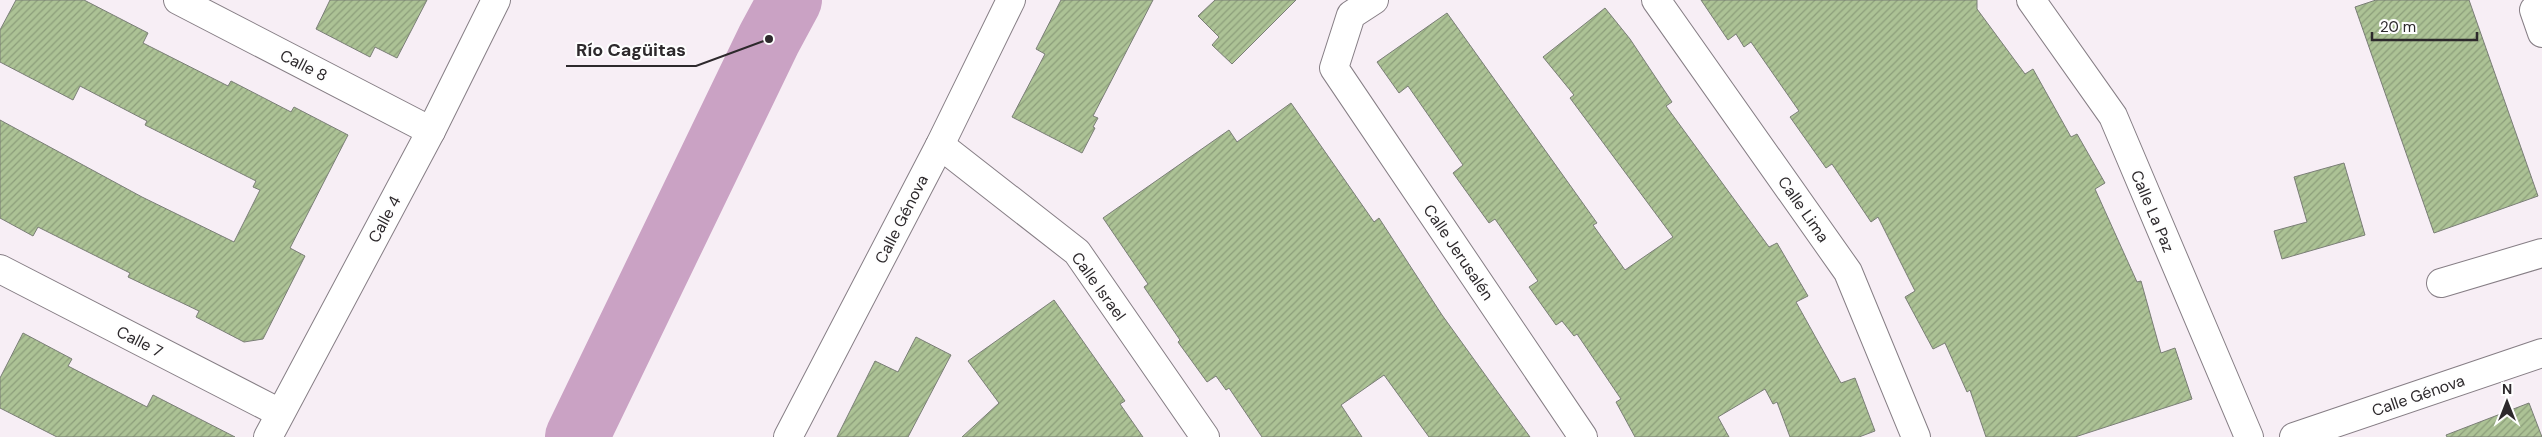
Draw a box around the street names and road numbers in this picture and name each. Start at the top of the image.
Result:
street label: Calle 8 [277,45,331,86]
street label: Calle La Paz [2126,167,2179,255]
street label: Calle Génova [870,171,933,267]
street label: Calle Lima [1773,172,1834,246]
street label: Calle 4 [363,192,406,246]
street label: Calle Jerusalén [1419,200,1498,304]
street label: Calle Israel [1067,248,1131,325]
street label: Calle 7 [113,321,166,362]
street label: Calle Génova [2369,370,2467,421]

